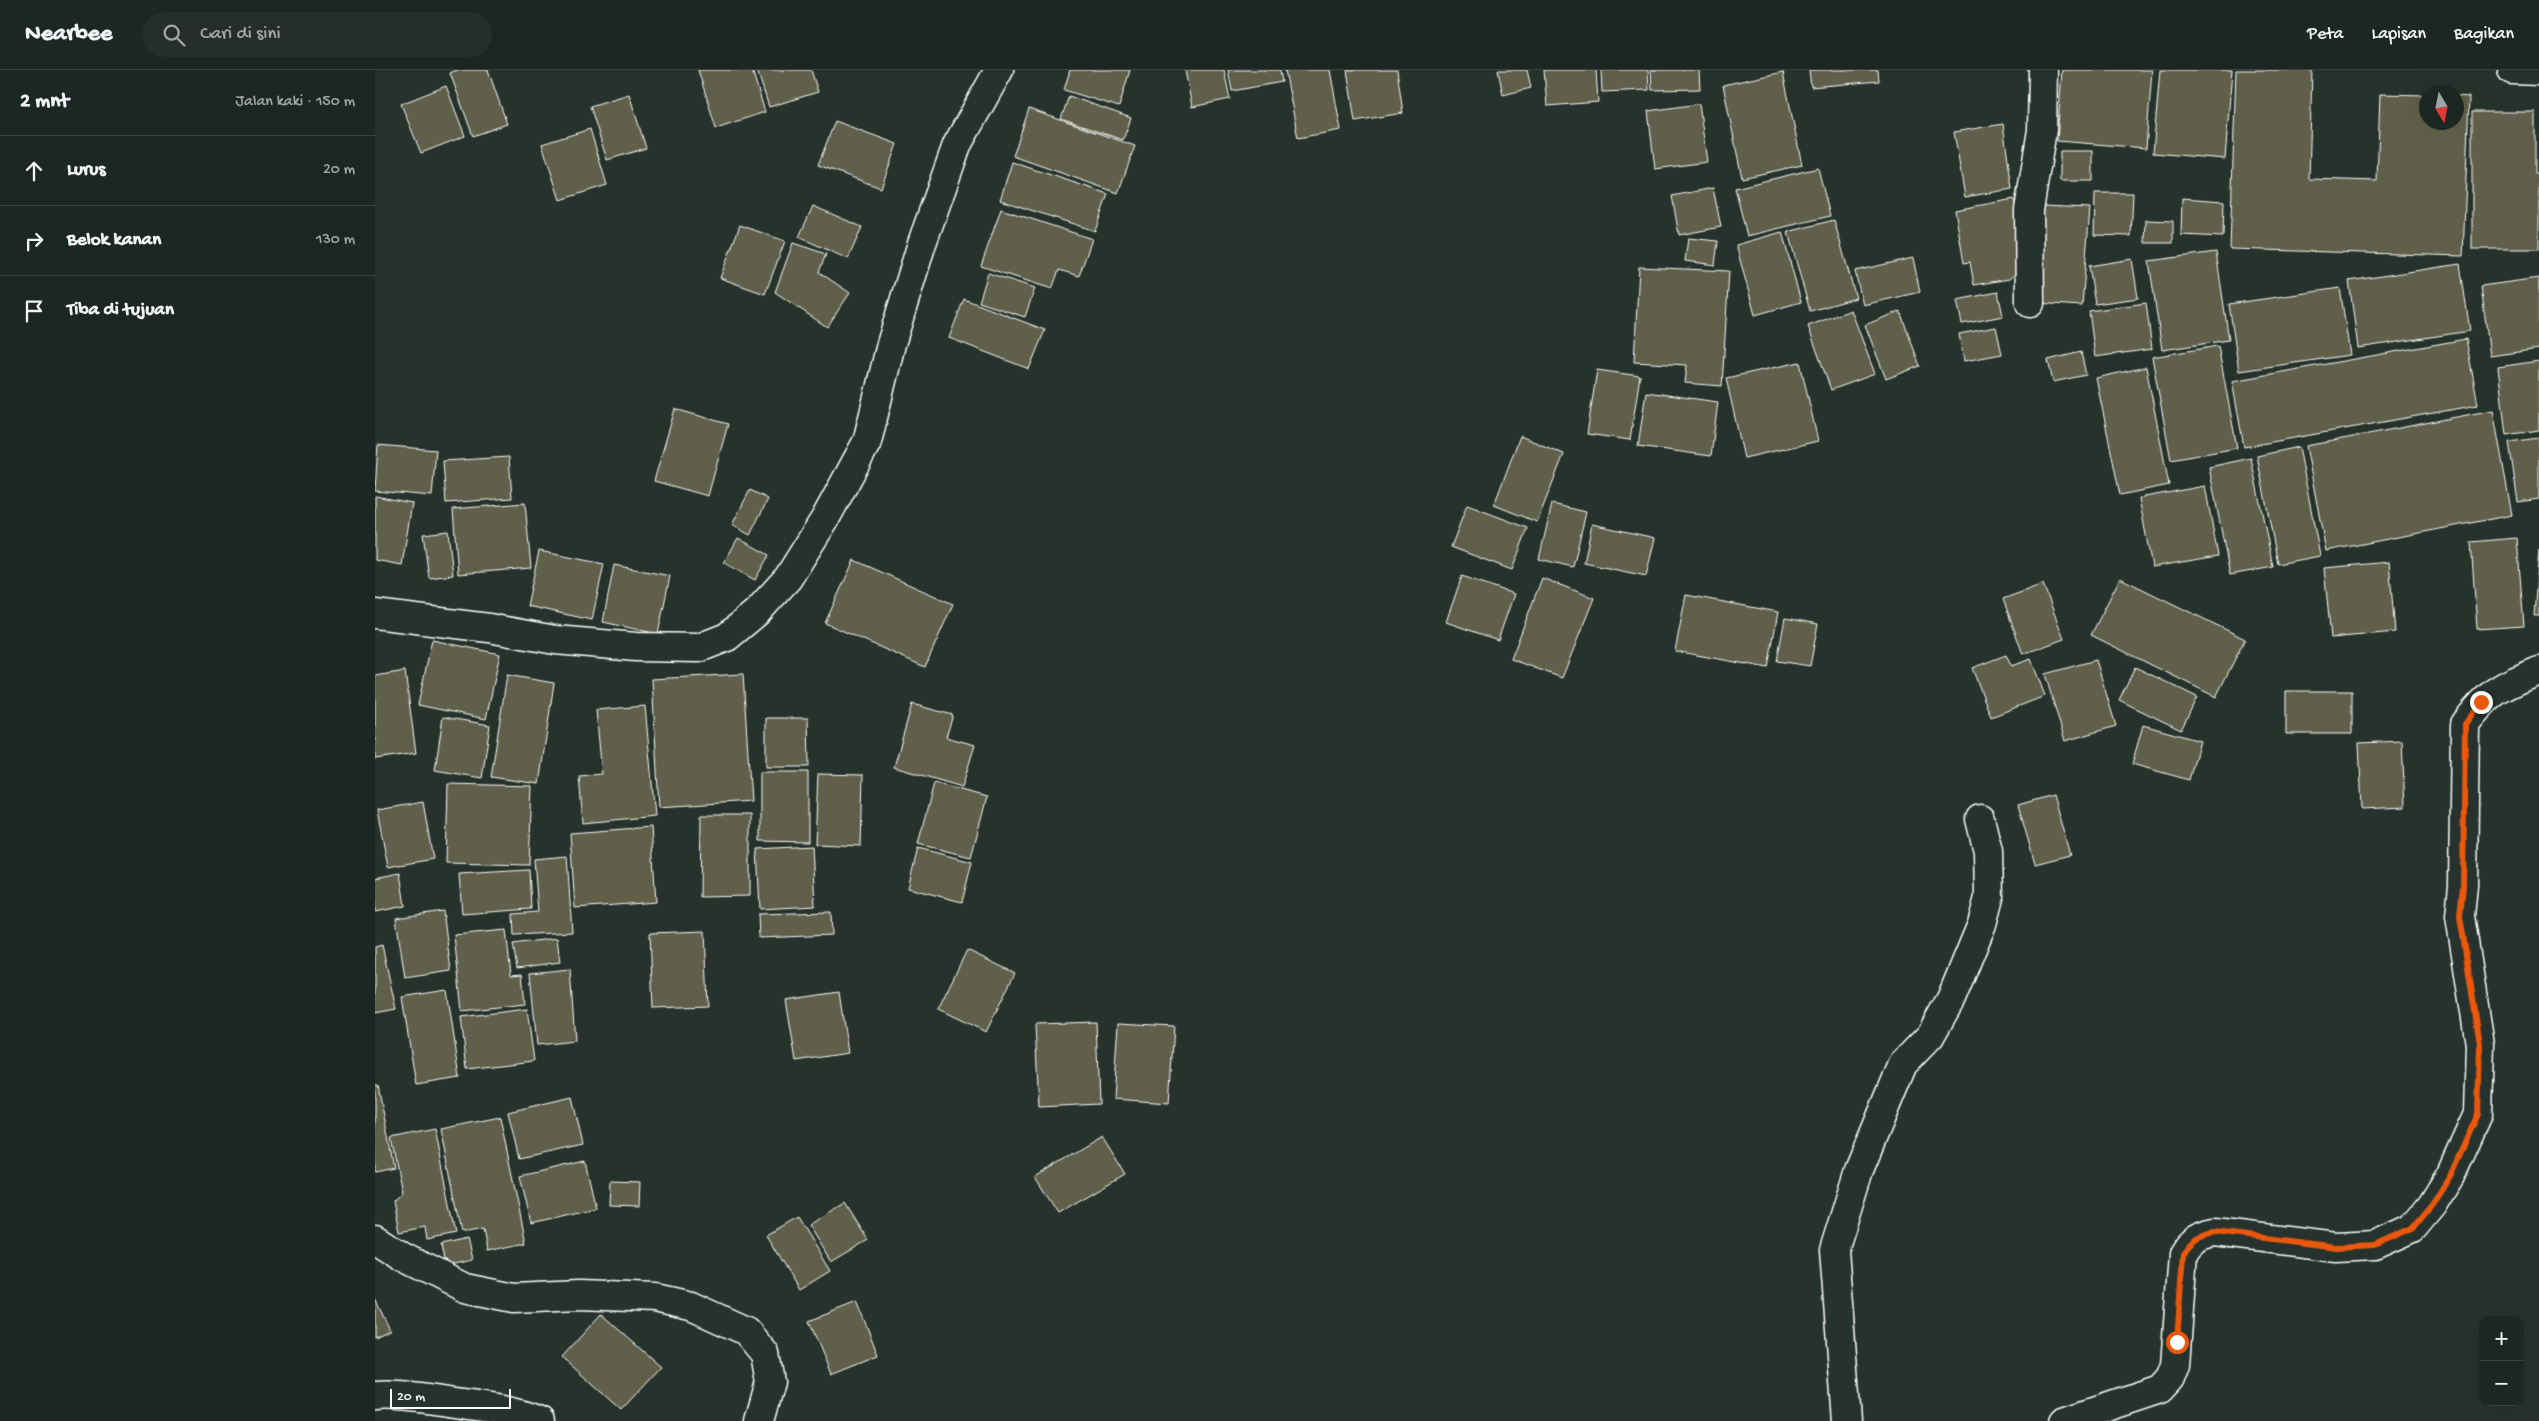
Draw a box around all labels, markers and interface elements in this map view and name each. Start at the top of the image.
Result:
search box [142,12,492,57]
text: Nearbee [25,20,112,49]
icon: search [160,21,188,49]
text: Cari di sini [200,23,281,46]
text: Peta [2307,24,2344,45]
text: Lapisan [2372,24,2426,45]
text: Bagikan [2454,24,2514,45]
north arrow [2419,85,2464,130]
text: 2 mnt [20,90,69,115]
text: Jalan kaki · 150 m [236,93,355,112]
icon: ahead [20,157,48,185]
text: Lurus [67,159,106,182]
text: 20 m [323,161,355,180]
icon: right [20,227,48,255]
text: Belok kanan [67,229,161,252]
text: 130 m [316,231,355,250]
icon: arrive [20,297,48,325]
text: Tiba di tujuan [67,299,174,322]
route end [2470,691,2493,714]
map controls [2479,1316,2524,1406]
button: + [2479,1316,2524,1361]
route start [2166,1331,2189,1354]
button: − [2479,1361,2524,1406]
scale bar [390,1386,511,1409]
text: 20 m [397,1389,425,1406]

